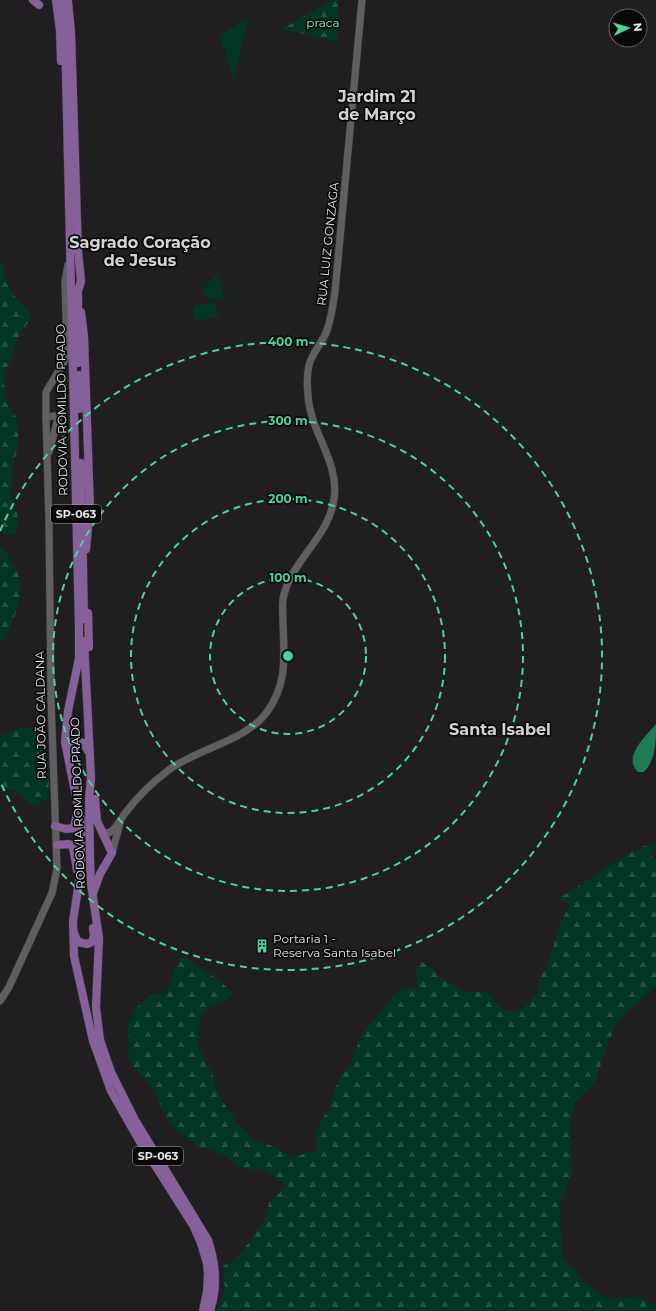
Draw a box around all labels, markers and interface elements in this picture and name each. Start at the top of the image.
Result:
north arrow [608,8,648,48]
park label: praca [306,15,340,30]
text: N [631,22,645,32]
district label: Jardim 21 de Março [337,87,416,125]
street label: RUA LUIZ GONZAGA [314,181,341,306]
district label: Sagrado Coração de Jesus [69,233,211,270]
street label: RODOVIA ROMILDO PRADO [53,324,70,496]
text: 400 m [268,334,308,349]
text: 300 m [267,413,308,428]
text: 200 m [268,491,308,506]
road number: SP-063 [51,505,101,523]
text: 100 m [270,570,306,585]
centre of rings [281,649,295,663]
street label: RUA JOÃO CALDANA [32,650,49,779]
street label: RODOVIA ROMILDO PRADO [67,717,88,889]
district label: Santa Isabel [449,720,551,739]
place label: Portaria 1 - Reserva Santa Isabel [273,931,396,960]
building icon: Portaria 1 - Reserva Santa Isabel [254,938,270,954]
road number: SP-063 [133,1147,183,1165]

